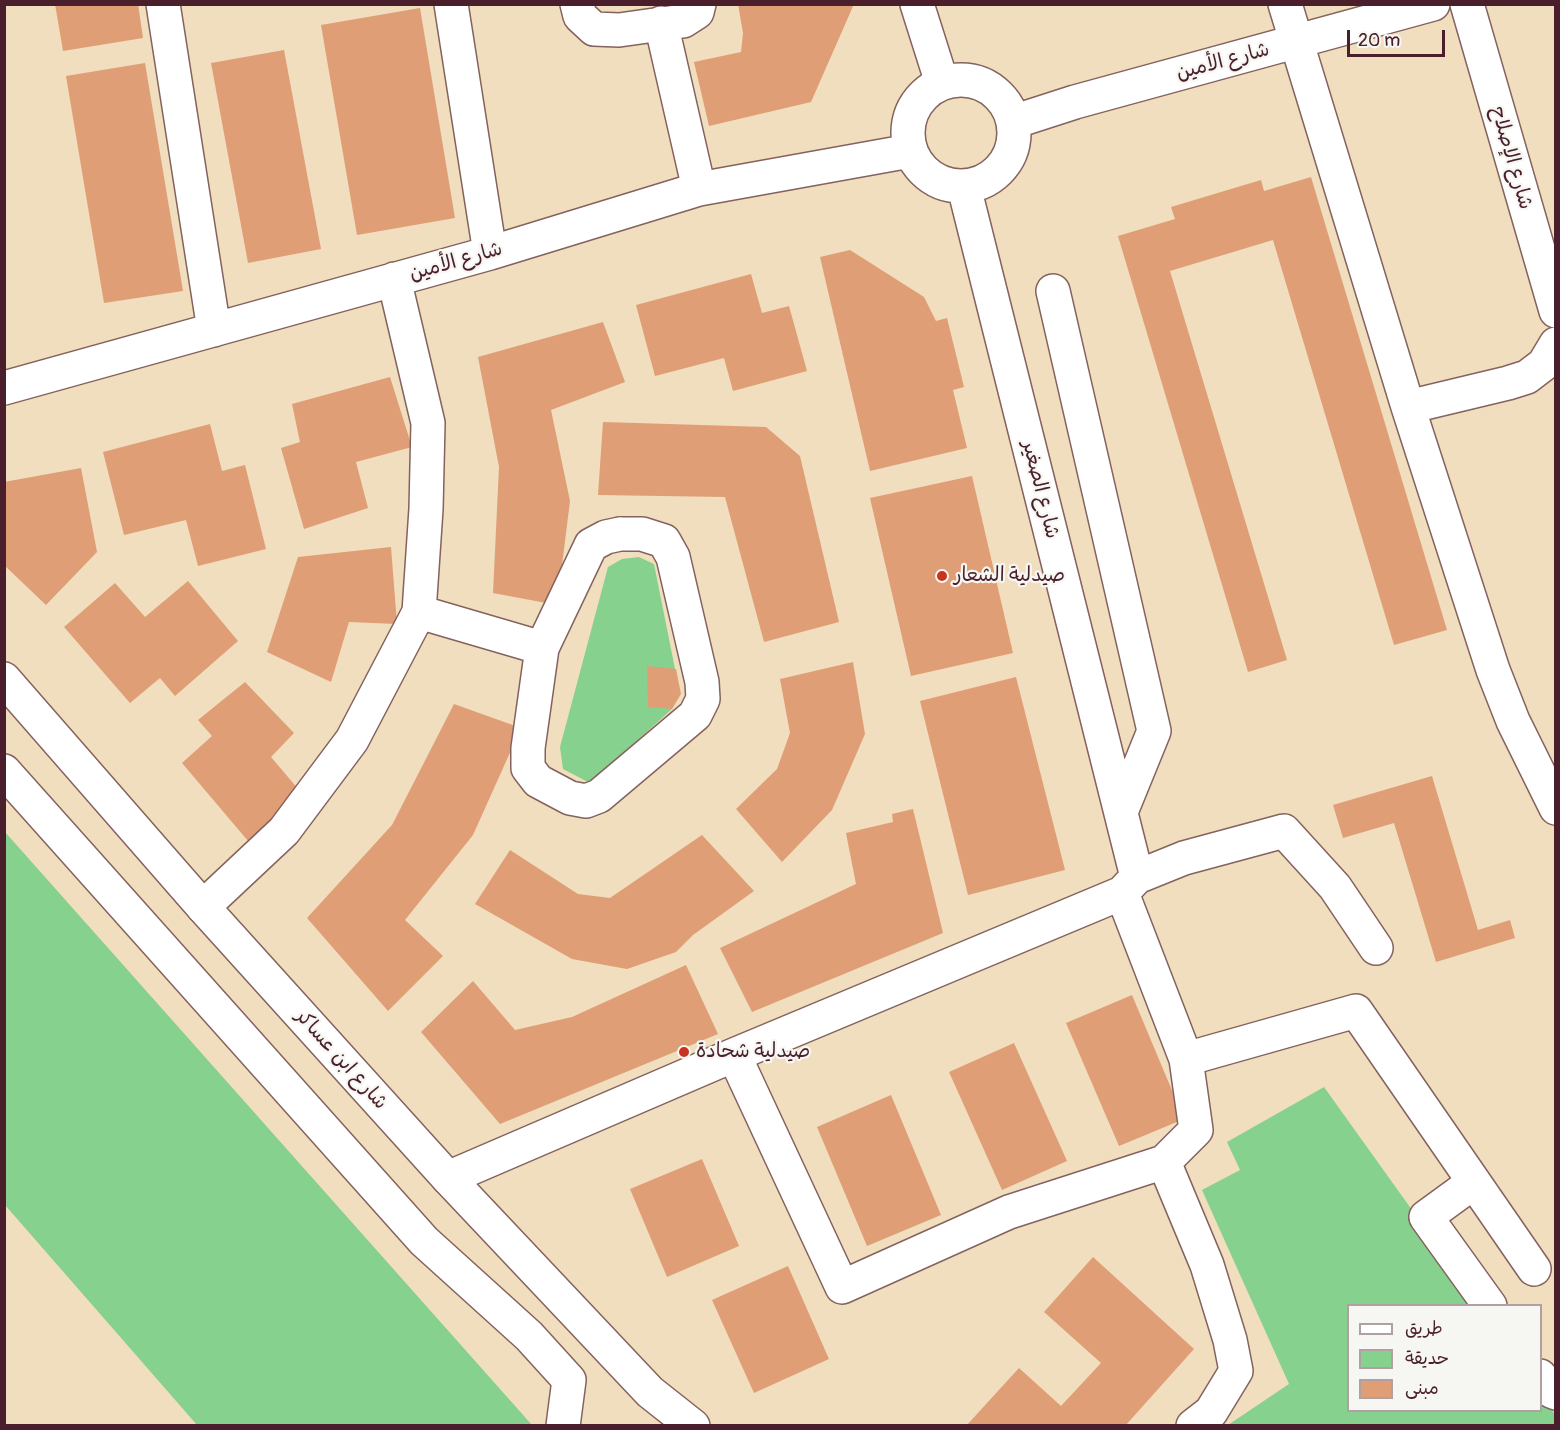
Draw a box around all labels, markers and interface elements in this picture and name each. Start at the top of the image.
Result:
scale bar [1350,18,1448,56]
text: 20 m [1358,29,1400,52]
street label: شارع الأمين [1174,38,1272,86]
street label: شارع الإصلاح [1485,104,1537,212]
street label: شارع الأمين [407,237,505,287]
street label: شارع الصغير [1016,439,1064,541]
place label: صيدلية الشعار [954,564,1065,588]
marker: صيدلية الشعار [935,569,949,583]
street label: شارع ابن عساكر [290,1005,392,1115]
place label: صيدلية شحادة [696,1040,810,1064]
marker: صيدلية شحادة [677,1045,691,1059]
legend [1347,1304,1542,1412]
text: طريق [1405,1317,1443,1340]
text: حديقة [1405,1347,1449,1370]
text: مبنى [1405,1377,1439,1400]

